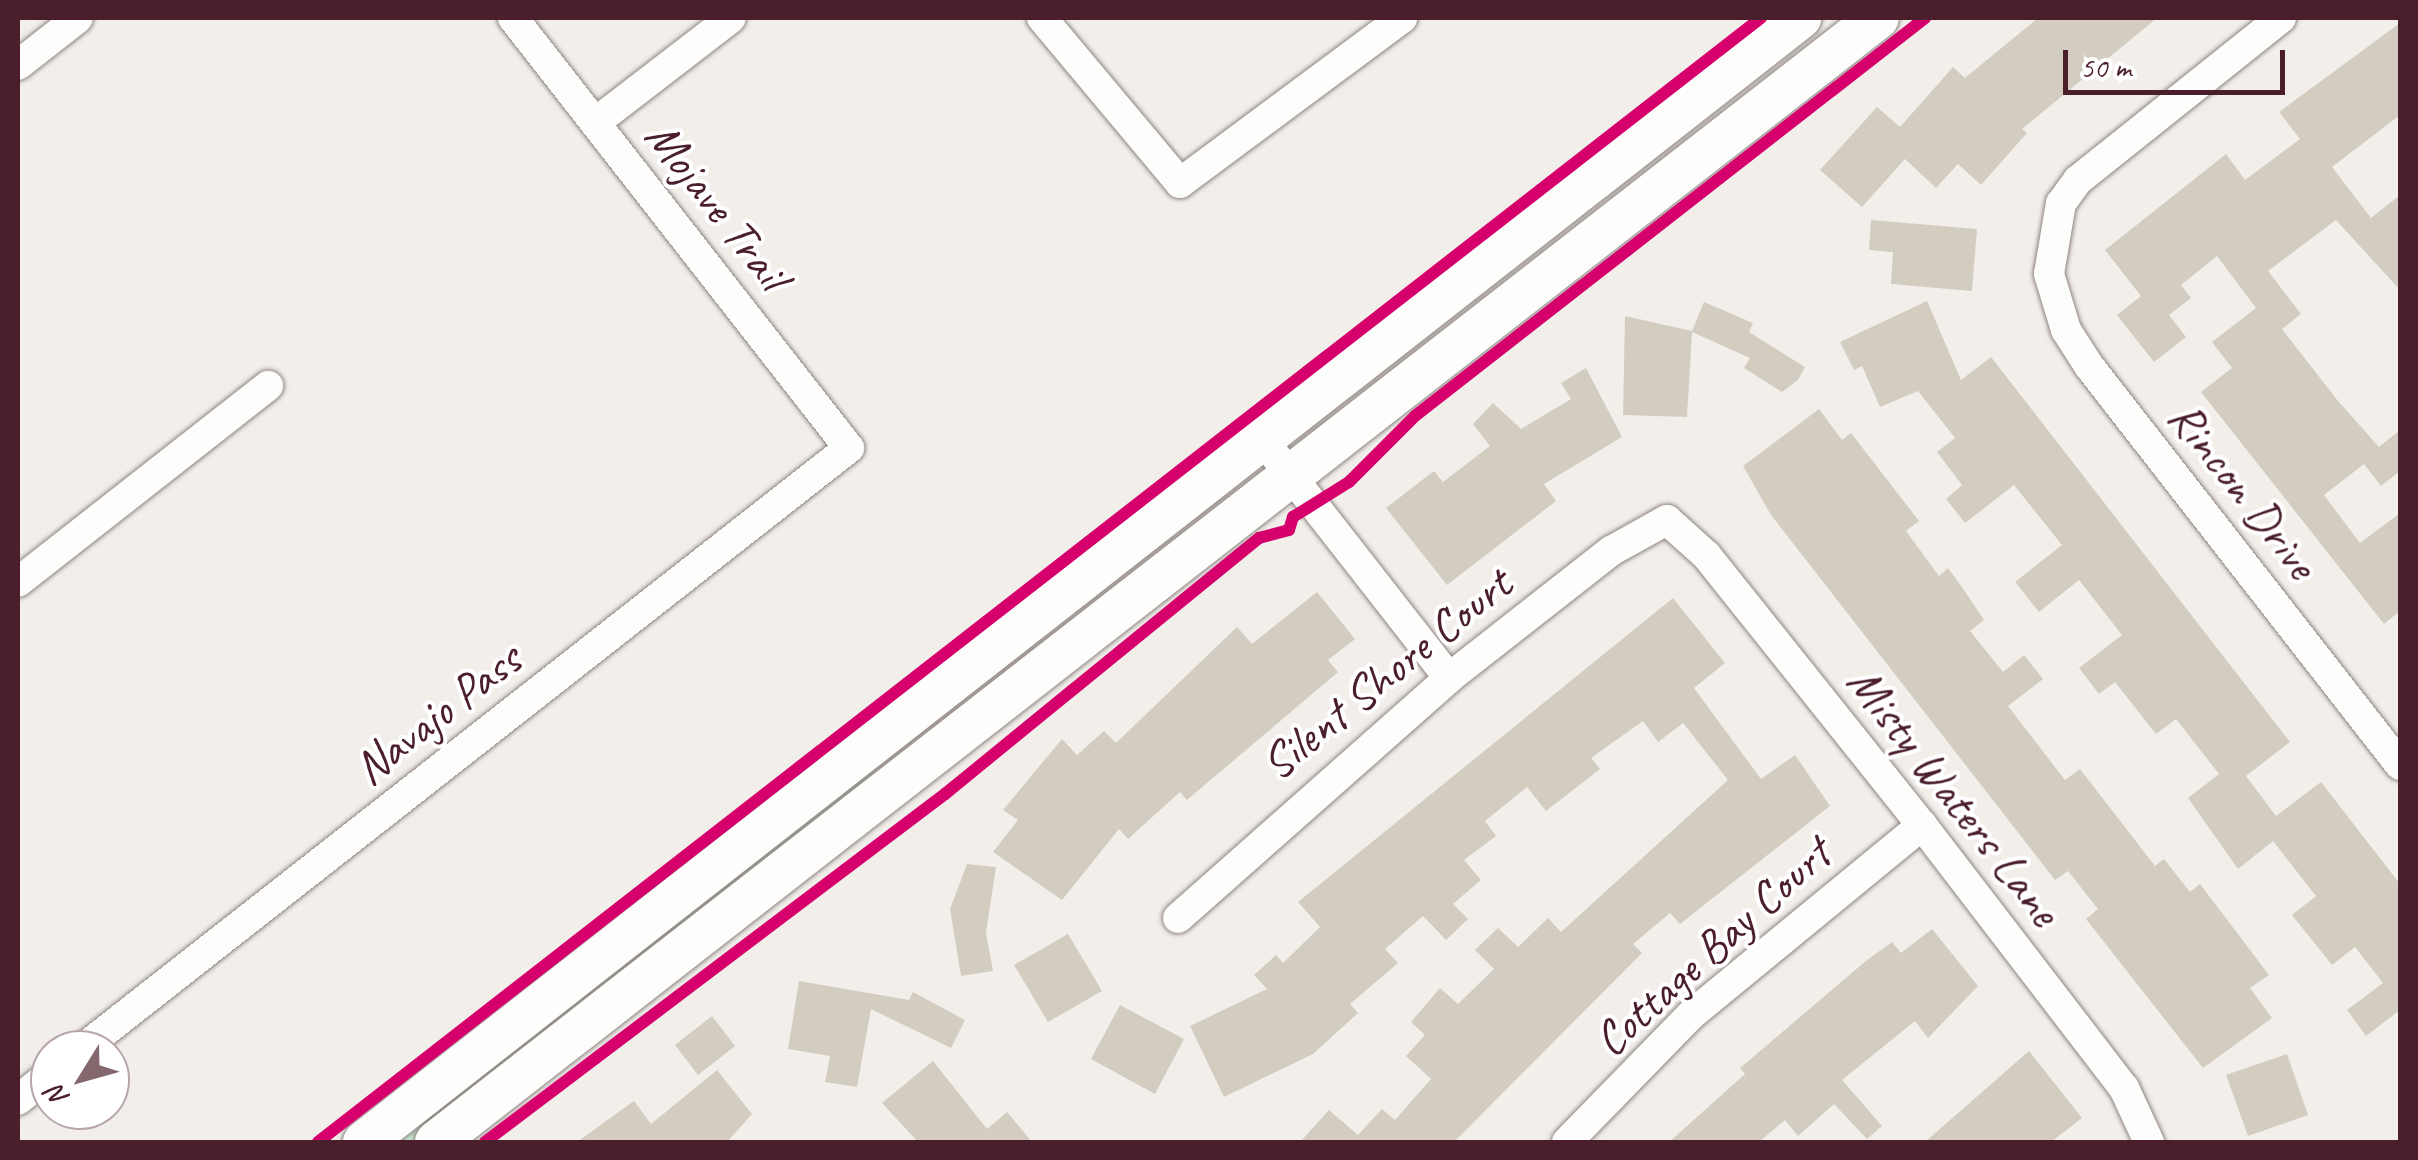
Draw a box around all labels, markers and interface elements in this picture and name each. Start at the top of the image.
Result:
scale bar [2068,30,2290,92]
text: 50 m [2080,48,2131,86]
street label: Mojave Trail [634,110,800,300]
street label: Rincon Drive [2156,390,2330,590]
street label: Silent Shore Court [1250,556,1522,792]
street label: Navajo Pass [342,631,532,797]
street label: Misty Waters Lane [1834,654,2074,938]
street label: Cottage Bay Court [1582,826,1842,1068]
north arrow [30,1030,130,1130]
text: N [38,1080,76,1115]

